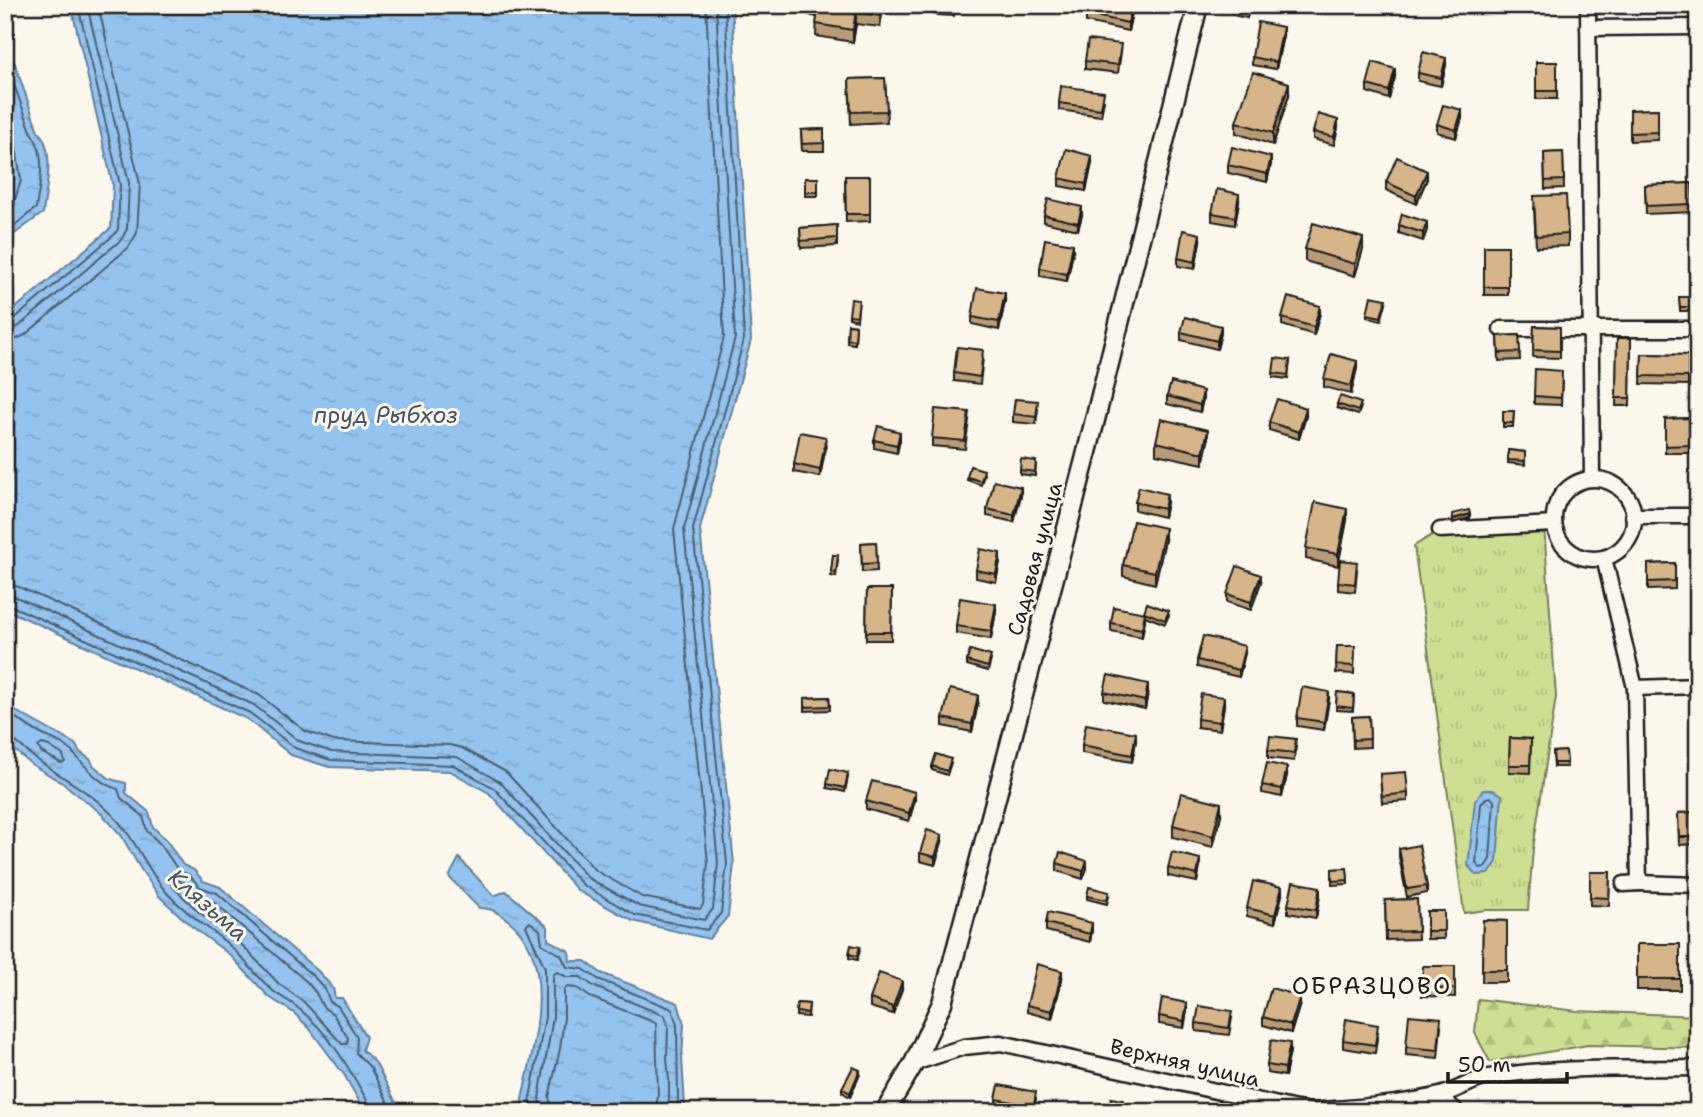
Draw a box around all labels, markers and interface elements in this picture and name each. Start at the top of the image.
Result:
water label: пруд Рыбхоз [314,400,458,430]
street label: Садовая улица [1001,479,1069,639]
water label: Клязьма [162,862,254,948]
district label: ОБРАЗЦОВО [1292,970,1452,1002]
street label: Верхняя улица [1107,1032,1263,1094]
scale bar [1448,1040,1566,1084]
text: 50 m [1458,1051,1511,1079]

